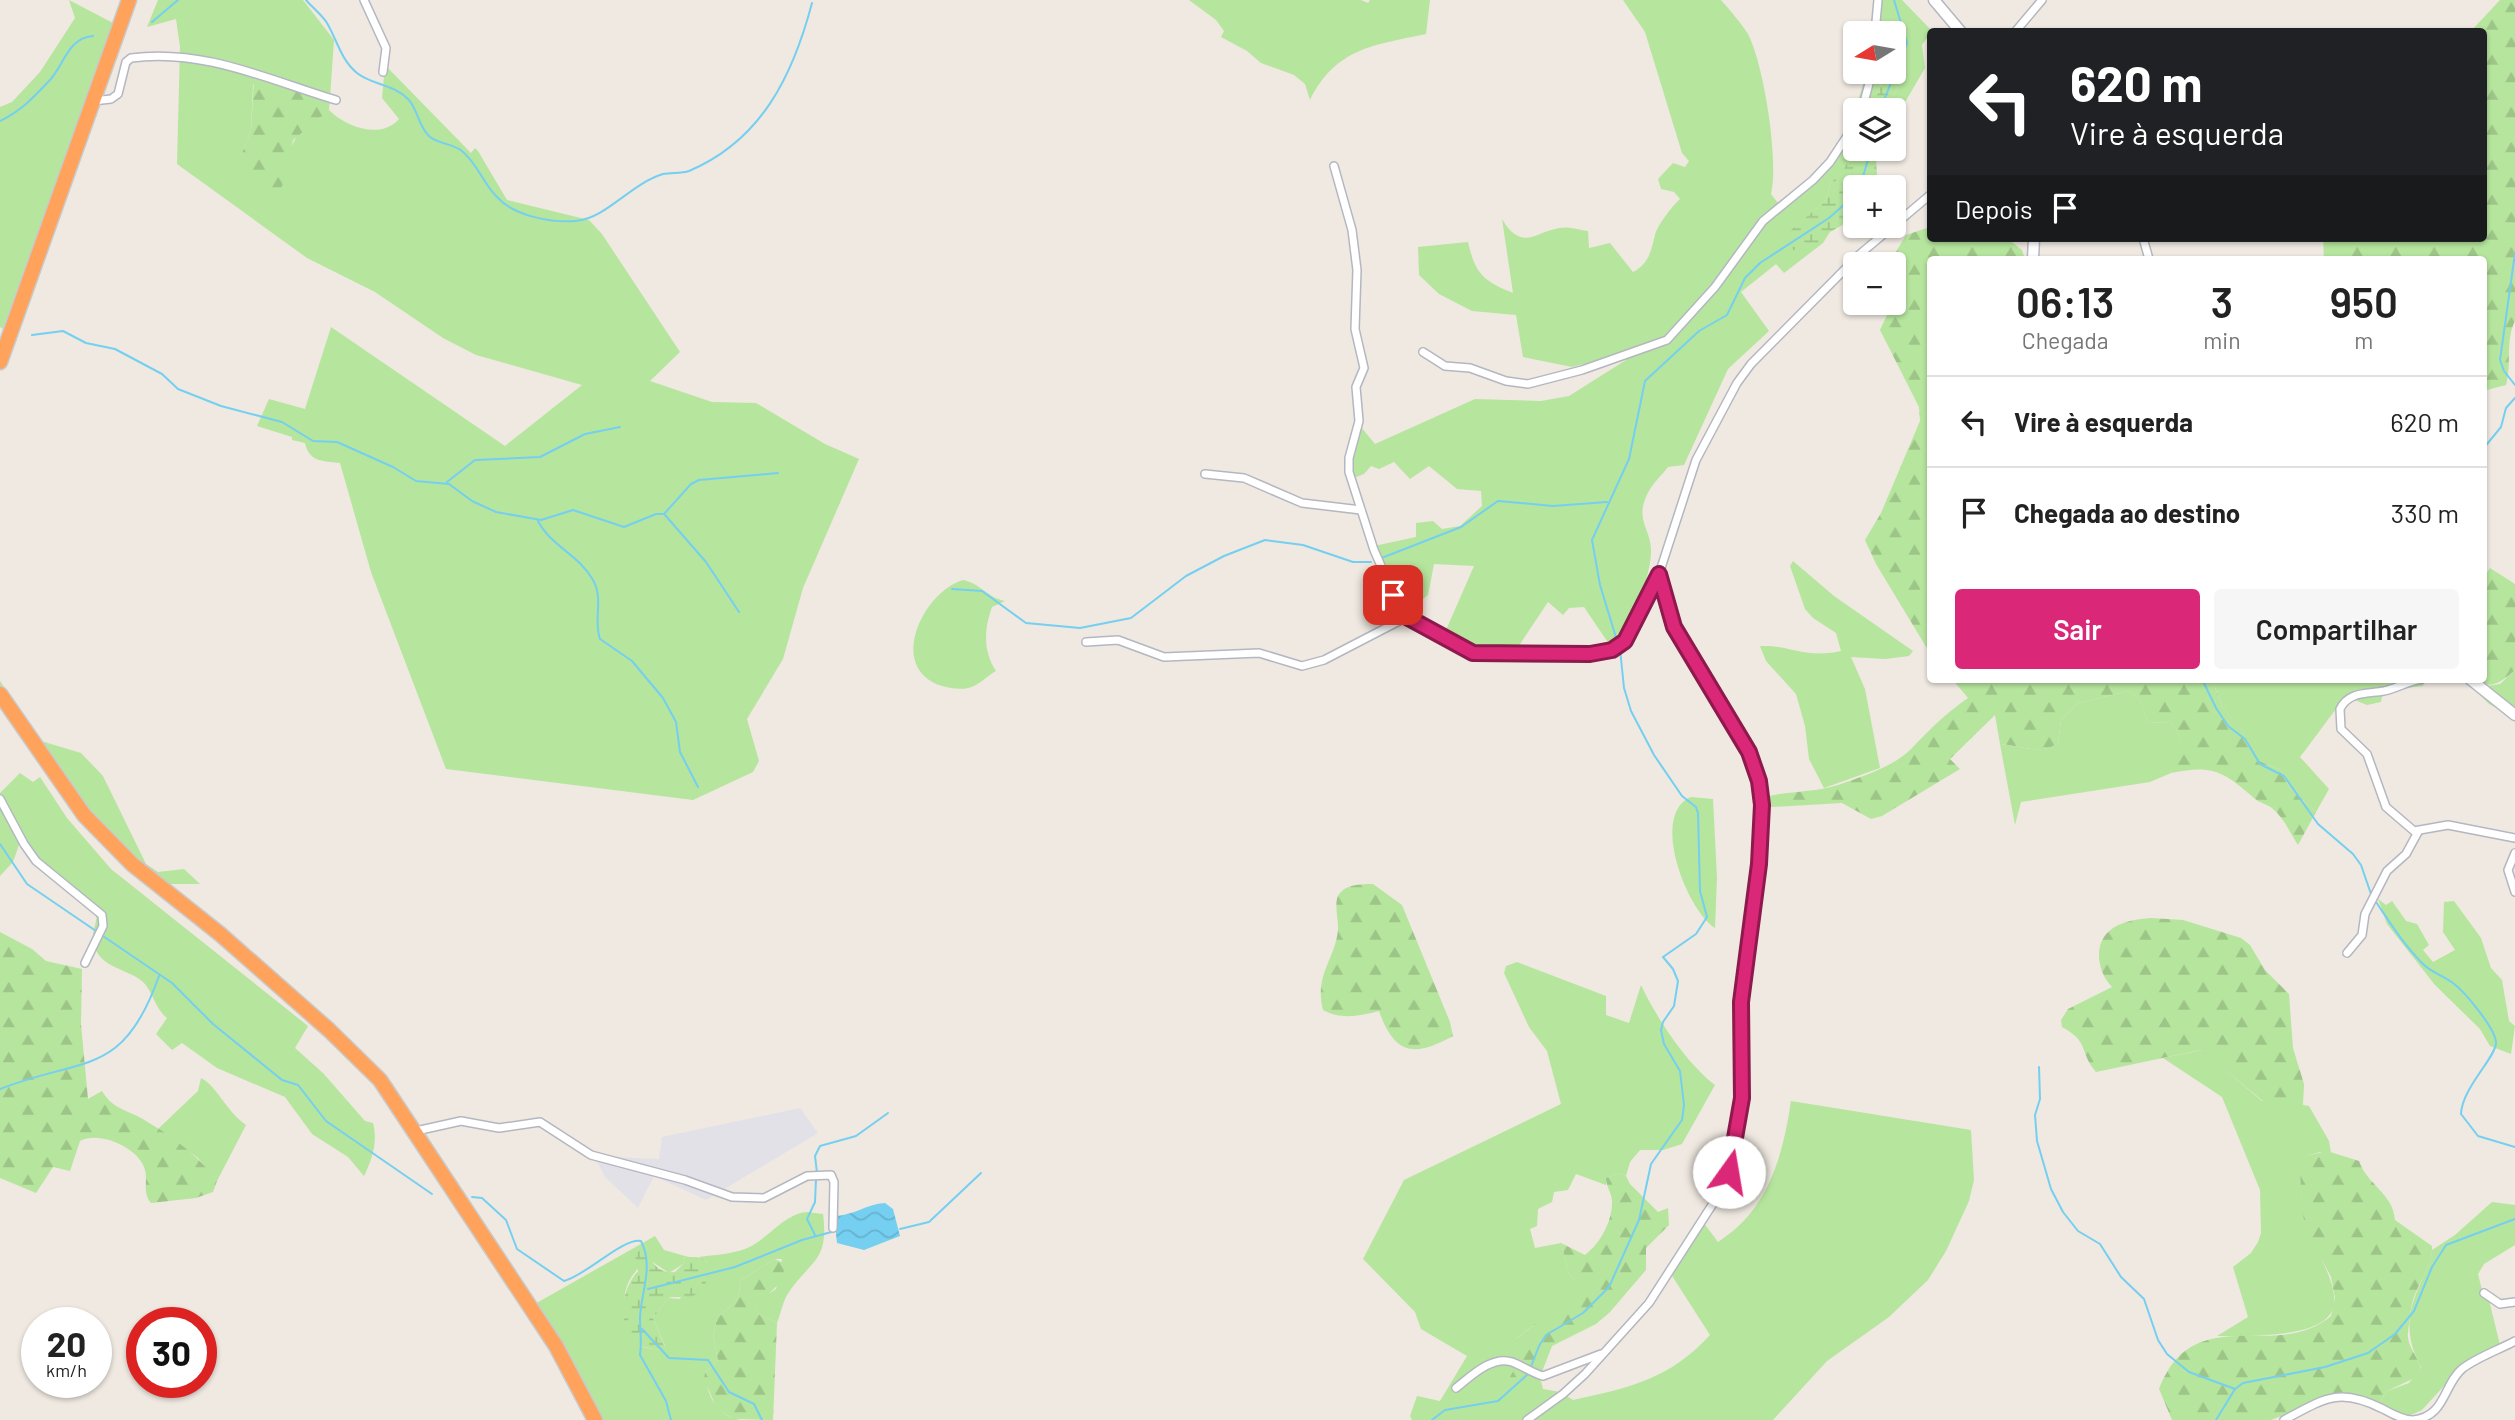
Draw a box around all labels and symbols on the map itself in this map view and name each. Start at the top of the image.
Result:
north arrow [1843,21,1906,84]
pin [1363,565,1423,625]
position arrow [1692,1135,1766,1209]
speed limit sign: 30 [126,1307,217,1398]

